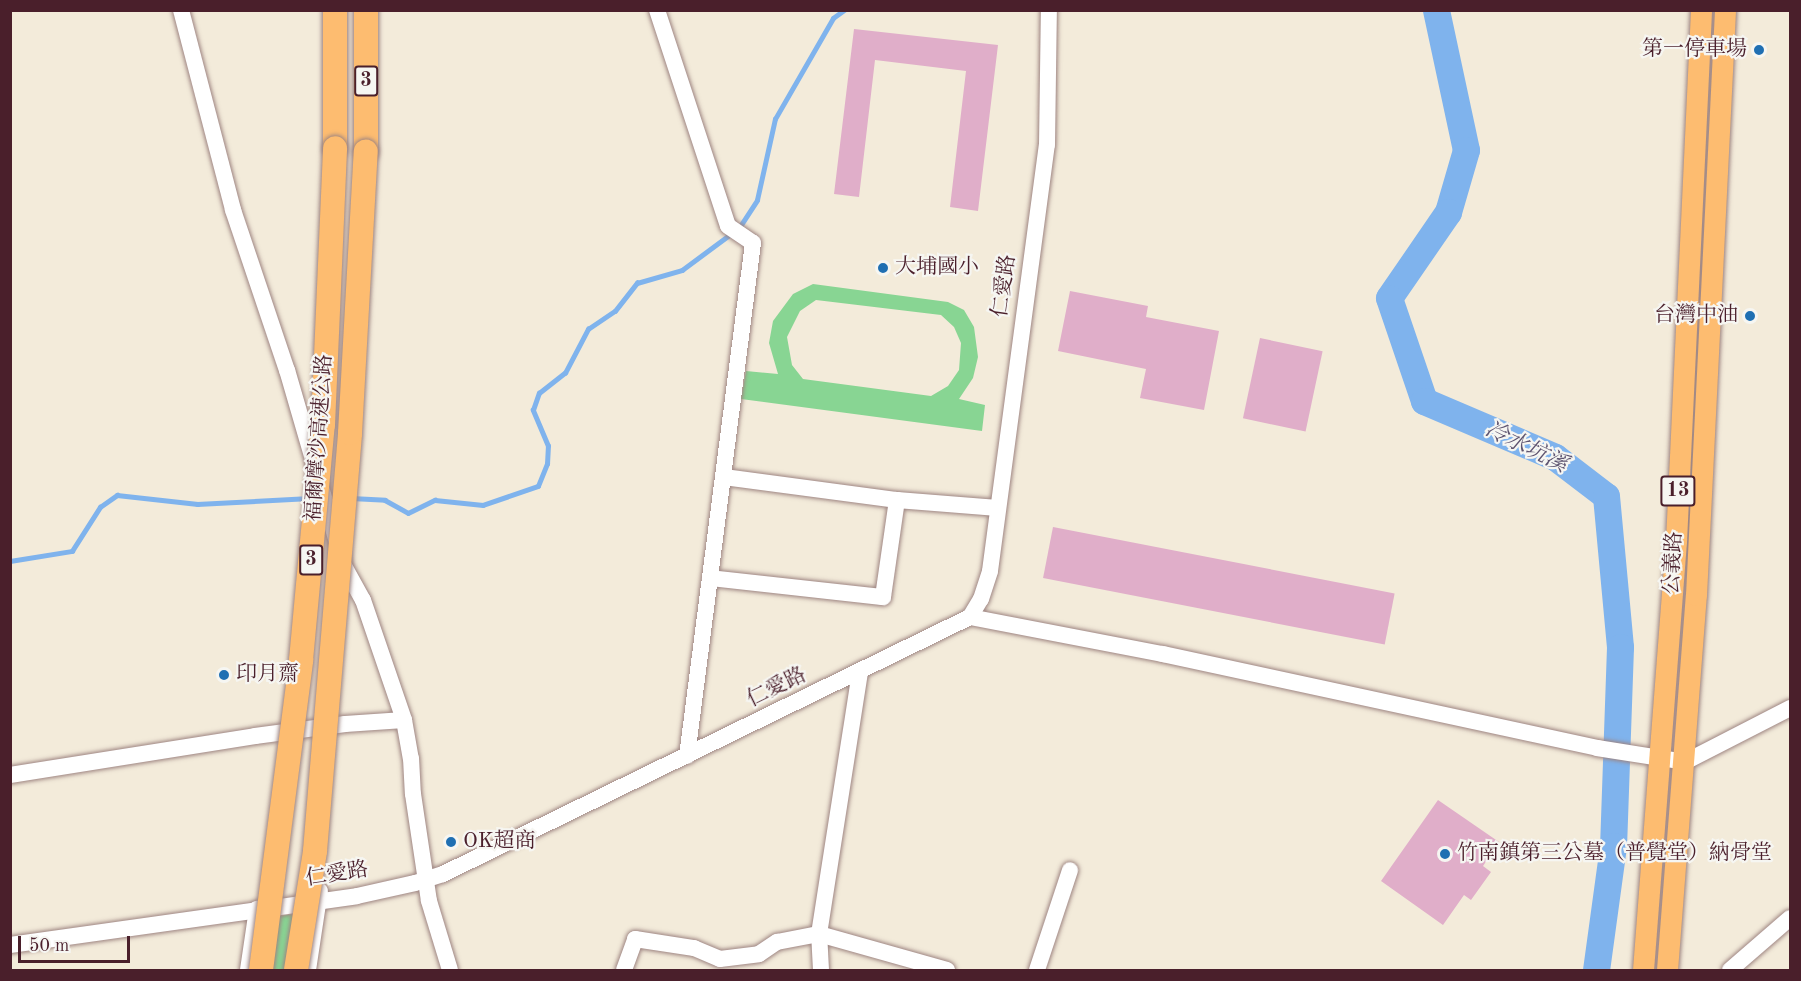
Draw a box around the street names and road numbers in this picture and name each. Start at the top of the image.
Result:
road number: 3 [354,64,378,98]
street label: 仁愛路 [988,253,1022,319]
street label: 福爾摩沙高速公路 [302,353,338,523]
road number: 13 [1660,474,1696,508]
street label: 公義路 [1660,531,1688,595]
road number: 3 [299,543,323,577]
street label: 仁愛路 [743,663,811,713]
street label: 仁愛路 [304,858,370,892]

